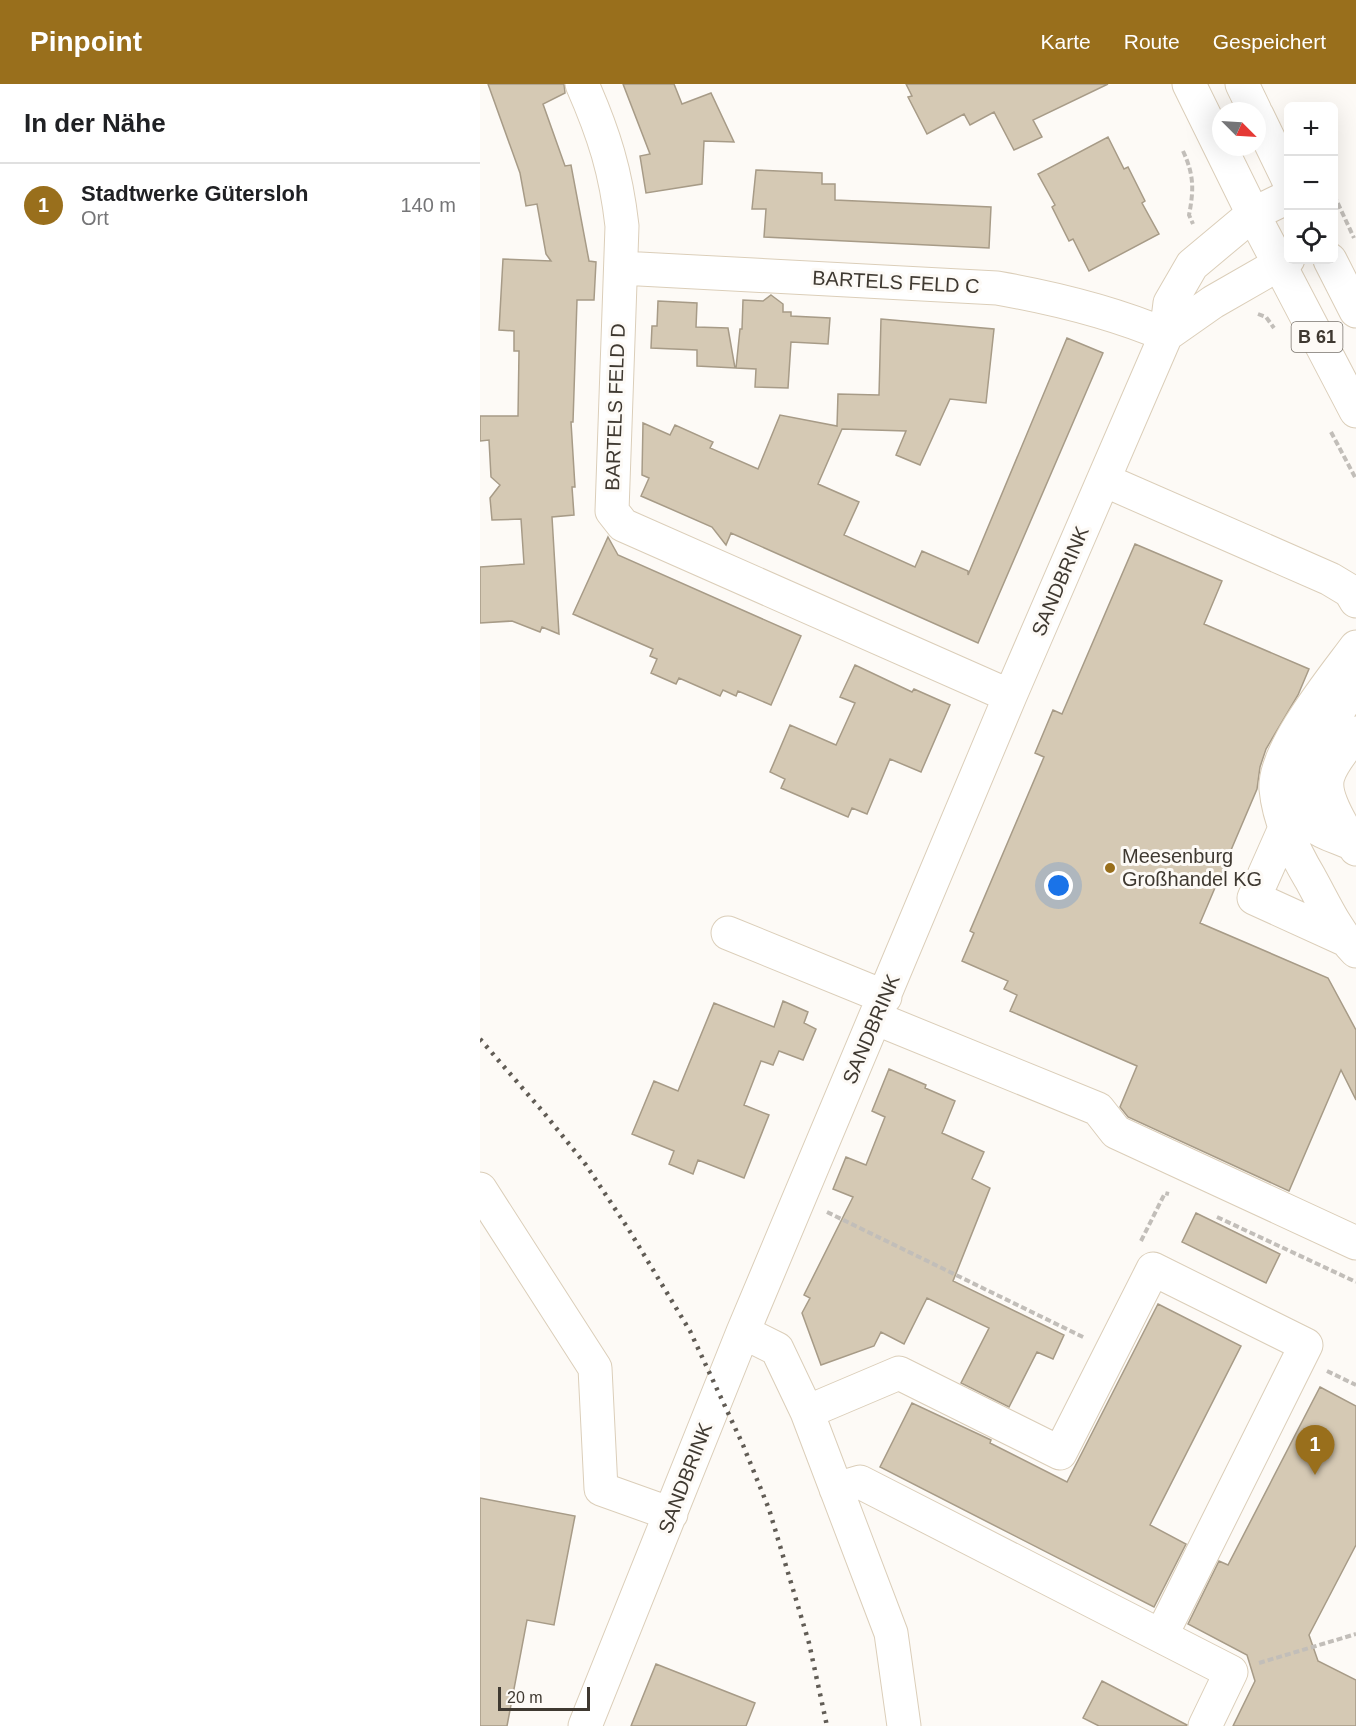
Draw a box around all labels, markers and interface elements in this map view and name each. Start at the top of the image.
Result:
text: Pinpoint [30,26,142,57]
text: Karte [1041,30,1091,53]
text: Route [1124,30,1180,53]
text: Gespeichert [1213,30,1326,53]
north arrow [1212,102,1266,156]
map controls [1284,102,1338,264]
button: + [1284,102,1338,156]
text: In der Nähe [24,108,166,138]
button: − [1284,156,1338,210]
text: Stadtwerke Gütersloh [81,181,308,206]
text: 1 [38,194,49,216]
text: 140 m [400,194,456,216]
text: Ort [81,207,109,229]
button: locate [1284,210,1338,264]
street label: BARTELS FELD C [812,267,980,297]
road number: B 61 [1292,322,1342,352]
street label: BARTELS FELD D [601,323,629,491]
street label: SANDBRINK [1027,522,1093,639]
place label: Meesenburg Großhandel KG [1122,845,1262,890]
marker: Meesenburg Großhandel KG [1103,861,1117,875]
your location [1044,871,1073,900]
street label: SANDBRINK [838,970,904,1087]
street label: SANDBRINK [654,1419,716,1536]
pin: 1 [1296,1426,1334,1475]
scale bar [498,1684,590,1712]
text: 20 m [507,1689,543,1706]

